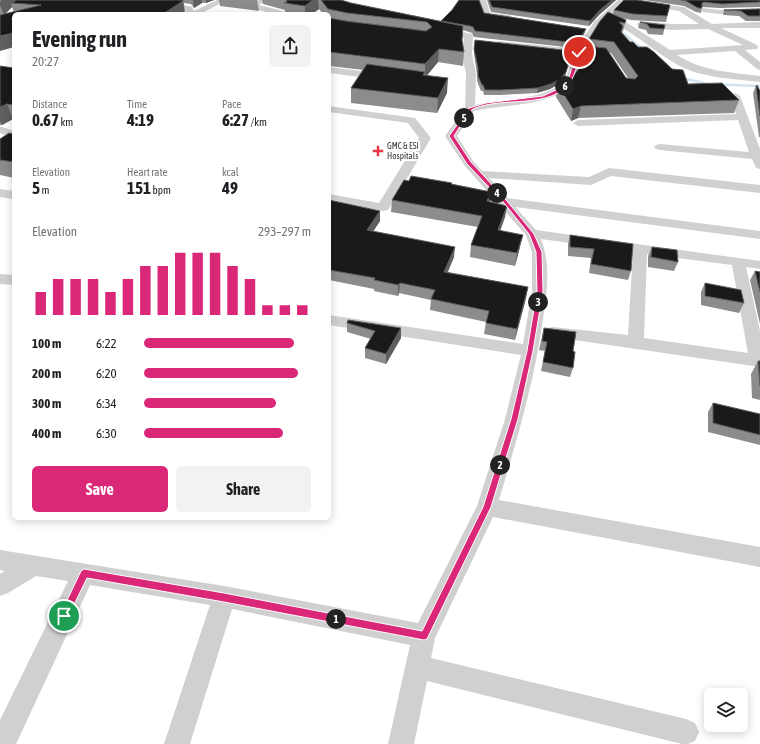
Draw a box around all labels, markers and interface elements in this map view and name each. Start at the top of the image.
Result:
button: share [269,25,311,67]
text: Evening run [32,26,127,52]
pin [562,35,596,69]
icon: check [568,41,590,63]
text: 20:27 [32,54,59,69]
pin: 6 [555,76,575,96]
text: 6 [562,80,568,92]
text: Distance [32,98,67,110]
text: Time [127,98,147,110]
text: Pace [222,98,241,110]
pin: 5 [454,108,474,128]
text: 0.67 [32,110,59,130]
text: 4:19 [127,110,154,130]
text: 6:27 [222,110,249,130]
text: 5 [461,112,467,124]
text: km [59,116,73,128]
text: /km [249,116,267,128]
place label: GMC & ESI Hospitals [387,141,419,161]
marker: GMC & ESI Hospitals [372,145,384,157]
text: Elevation [32,166,70,178]
text: Heart rate [127,166,168,178]
text: kcal [222,166,239,178]
text: 5 [32,178,40,198]
text: 151 [127,178,151,198]
text: 49 [222,178,238,198]
pin: 4 [487,183,507,203]
text: m [40,184,49,196]
text: bpm [151,184,171,196]
text: 4 [494,187,500,199]
text: Elevation [32,224,77,239]
text: 293–297 m [258,224,311,239]
pin: 3 [528,292,548,312]
text: 3 [535,296,541,308]
text: 100 m [32,336,61,351]
text: 6:22 [96,336,117,351]
text: 200 m [32,366,61,381]
text: 6:20 [96,366,117,381]
text: 300 m [32,396,61,411]
text: 6:34 [96,396,117,411]
text: 400 m [32,426,61,441]
text: 6:30 [96,426,117,441]
pin: 2 [490,455,510,475]
text: 2 [497,459,503,471]
button: Save [32,466,168,512]
button: Share [176,466,311,512]
pin [47,599,81,633]
icon: arrive [53,605,75,627]
pin: 1 [326,609,346,629]
text: 1 [333,613,339,625]
map controls [704,688,748,732]
button: layers [704,688,748,732]

